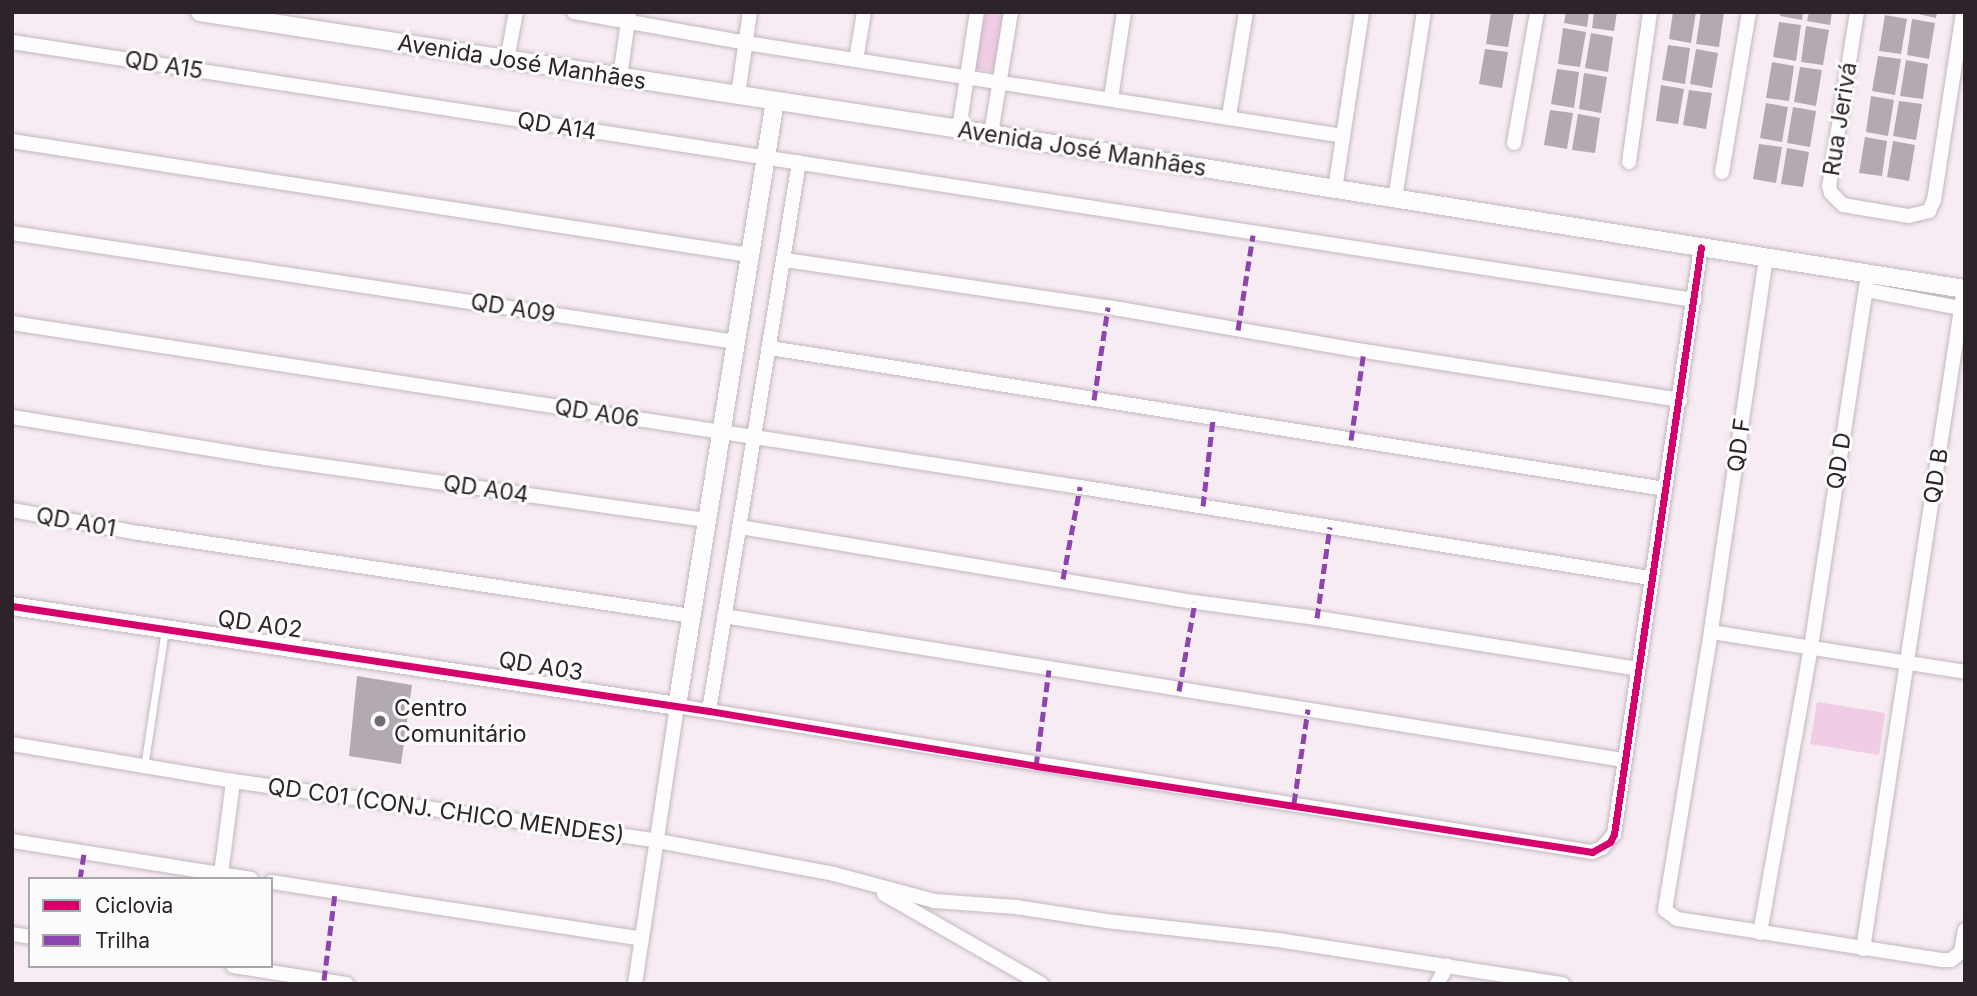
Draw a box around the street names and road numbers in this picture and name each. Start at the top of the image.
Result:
street label: Avenida José Manhães [396,29,648,95]
street label: QD A15 [123,45,205,85]
street label: Rua Jerivá [1817,60,1863,178]
street label: QD A14 [515,106,599,146]
street label: Avenida José Manhães [956,116,1208,182]
street label: QD A09 [469,288,557,328]
street label: QD A06 [553,393,641,433]
street label: QD F [1722,416,1756,474]
street label: QD D [1821,431,1857,491]
street label: QD B [1918,446,1954,506]
street label: QD A04 [442,469,530,509]
street label: QD A01 [34,501,118,543]
street label: QD A02 [216,604,304,644]
street label: QD A03 [497,646,585,686]
street label: QD C01 (CONJ. CHICO MENDES) [266,772,626,850]

